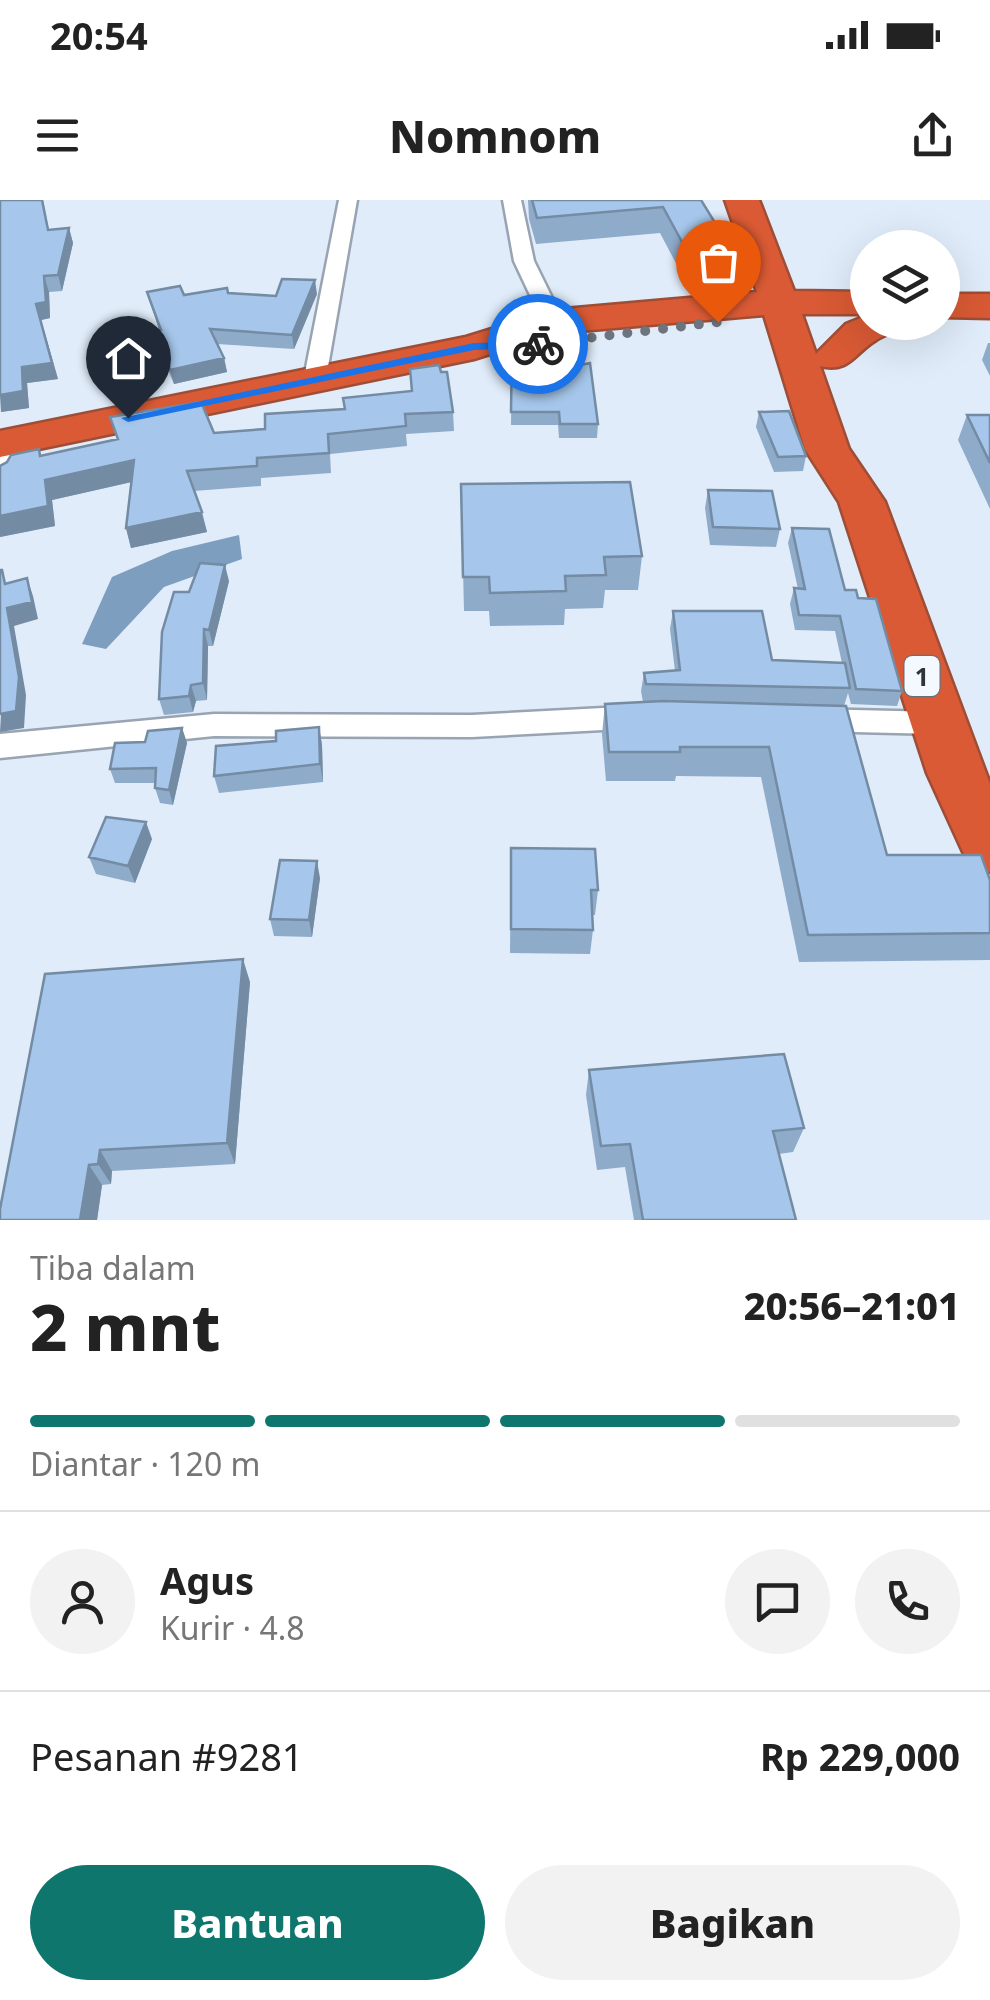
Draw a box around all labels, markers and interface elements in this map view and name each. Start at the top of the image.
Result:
text: 20:54 [50,9,148,61]
text: Nomnom [389,105,601,166]
icon: menu [30,108,85,163]
icon: share [905,108,960,163]
pin [676,220,761,323]
map controls [850,230,960,340]
button: layers [850,230,960,340]
icon: bag [691,235,746,290]
courier [488,294,588,394]
pin [86,316,171,419]
icon: bike [511,317,566,372]
icon: home [101,331,156,386]
road number: 1 [904,656,940,696]
text: Tiba dalam [30,1246,196,1289]
text: 20:56–21:01 [744,1279,960,1331]
text: 2 mnt [30,1282,220,1370]
text: Diantar · 120 m [30,1442,260,1485]
button: person [30,1549,135,1654]
button: chat [725,1549,830,1654]
button: phone [855,1549,960,1654]
text: Agus [160,1554,254,1606]
text: Kurir · 4.8 [160,1606,305,1649]
text: Pesanan #9281 [30,1730,304,1782]
text: Rp 229,000 [760,1730,960,1782]
button: Bantuan [30,1865,485,1980]
button: Bagikan [505,1865,960,1980]

